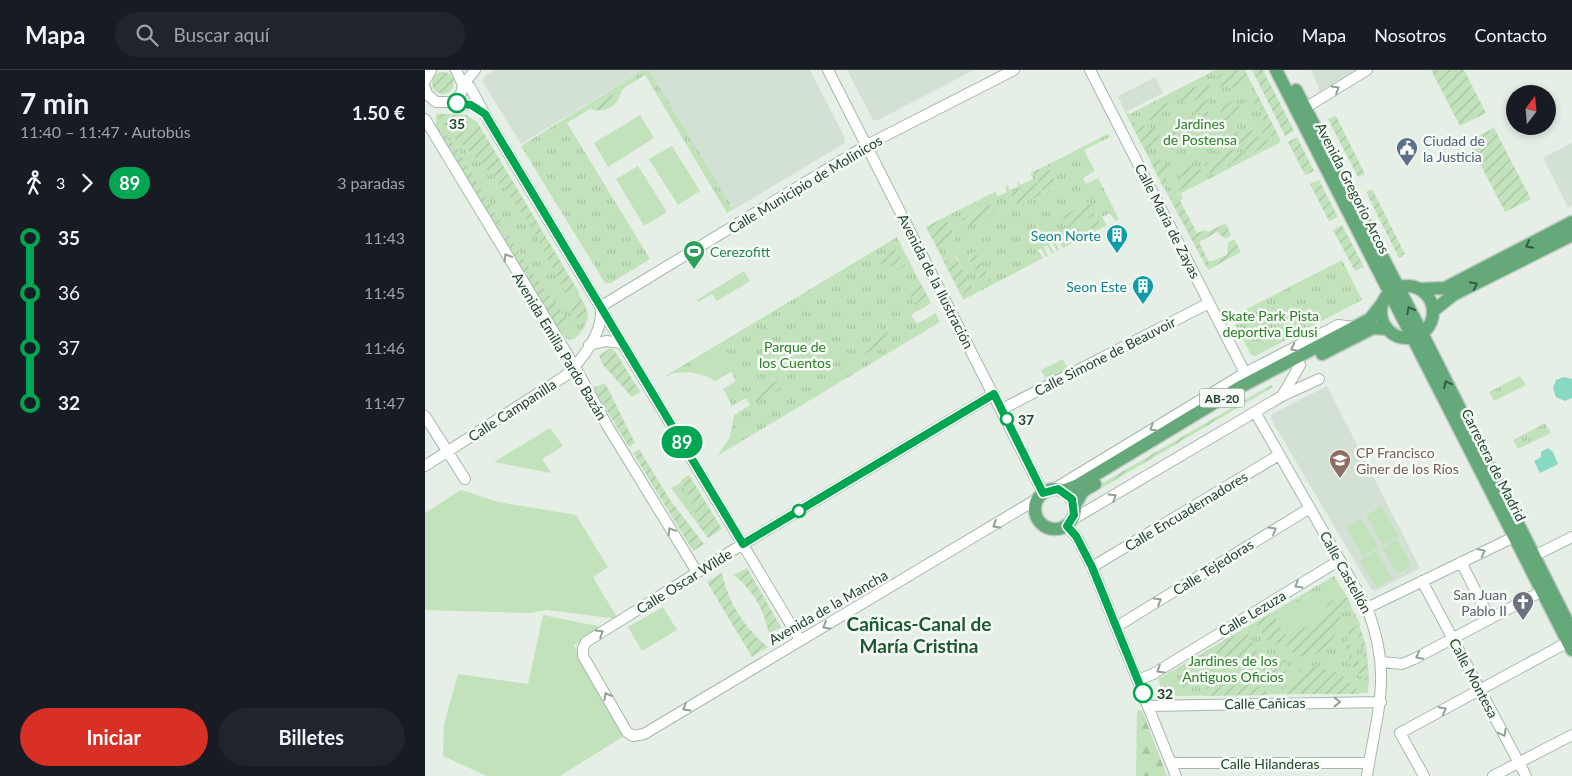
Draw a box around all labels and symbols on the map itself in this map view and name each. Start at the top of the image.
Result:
north arrow [1506,85,1556,135]
one-way arrow [1330,86,1340,95]
marker: 35 [447,93,467,113]
place label: 35 [449,115,465,132]
park label: Jardines de Postensa [1163,115,1237,148]
street label: Avenida Gregorio Arcos [1313,120,1393,256]
street label: Calle Municipio de Molinicos [725,131,885,237]
place label: Ciudad de la Justicia [1423,132,1485,165]
public building icon: Ciudad de la Justicia [1395,136,1419,167]
street label: Calle María de Zayas [1132,161,1204,281]
street label: Avenida de la Ilustración [895,211,977,351]
building icon: Seon Norte [1105,223,1129,254]
place label: Seon Norte [1031,227,1101,244]
sports icon: Cerezofitt [682,239,706,270]
one-way arrow [1525,239,1534,249]
place label: Cerezofitt [710,243,771,260]
one-way arrow [503,253,513,262]
street label: Avenida Emilia Pardo Bazán [509,269,611,423]
building icon: Seon Este [1131,274,1155,305]
place label: Seon Este [1066,278,1127,295]
one-way arrow [1469,281,1478,291]
one-way arrow [1406,306,1416,315]
park label: Skate Park Pista deportiva Edusi [1221,307,1319,340]
street label: Calle Simone de Beauvoir [1031,313,1179,399]
park label: Parque de los Cuentos [759,338,831,371]
one-way arrow [1290,342,1299,352]
street label: Calle Campanilla [465,375,559,445]
one-way arrow [1443,380,1454,389]
road number: AB-20 [1199,388,1245,408]
street label: Carretera de Madrid [1458,406,1530,524]
place label: 37 [1018,411,1034,428]
marker: 37 [1000,412,1014,426]
one-way arrow [1149,422,1158,432]
line badge: 89 [659,426,705,458]
place label: CP Francisco Giner de los Ríos [1356,444,1459,477]
school or university icon: CP Francisco Giner de los Ríos [1328,448,1352,479]
street label: Calle Encuadernadores [1122,468,1250,554]
one-way arrow [1107,494,1116,504]
unlabelled marker [792,504,806,518]
one-way arrow [992,518,1001,528]
one-way arrow [1268,527,1277,537]
one-way arrow [668,528,677,537]
street label: Calle Castellón [1317,528,1375,616]
street label: Calle Tejedoras [1169,535,1257,599]
street label: Calle Oscar Wilde [633,545,735,617]
one-way arrow [1477,548,1486,558]
street label: Avenida de la Mancha [765,566,891,648]
one-way arrow [1295,579,1304,589]
street label: Calle Lezuza [1215,586,1289,640]
place label: San Juan Pablo II [1453,586,1507,619]
church icon: San Juan Pablo II [1511,590,1535,621]
one-way arrow [1152,598,1161,607]
district label: Cañicas-Canal de María Cristina [847,612,991,657]
one-way arrow [823,619,832,629]
one-way arrow [595,630,604,639]
street label: Calle Montesa [1446,635,1502,721]
one-way arrow [1415,650,1424,660]
park label: Jardines de los Antiguos Oficios [1182,652,1284,685]
one-way arrow [1156,663,1165,673]
marker: 32 [1133,683,1153,703]
place label: 32 [1157,685,1173,702]
one-way arrow [603,693,613,702]
street label: Calle Cañicas [1224,694,1306,712]
one-way arrow [1334,697,1341,707]
one-way arrow [683,702,692,712]
one-way arrow [1437,706,1446,716]
one-way arrow [1497,727,1507,736]
street label: Calle Hilanderas [1220,755,1320,772]

